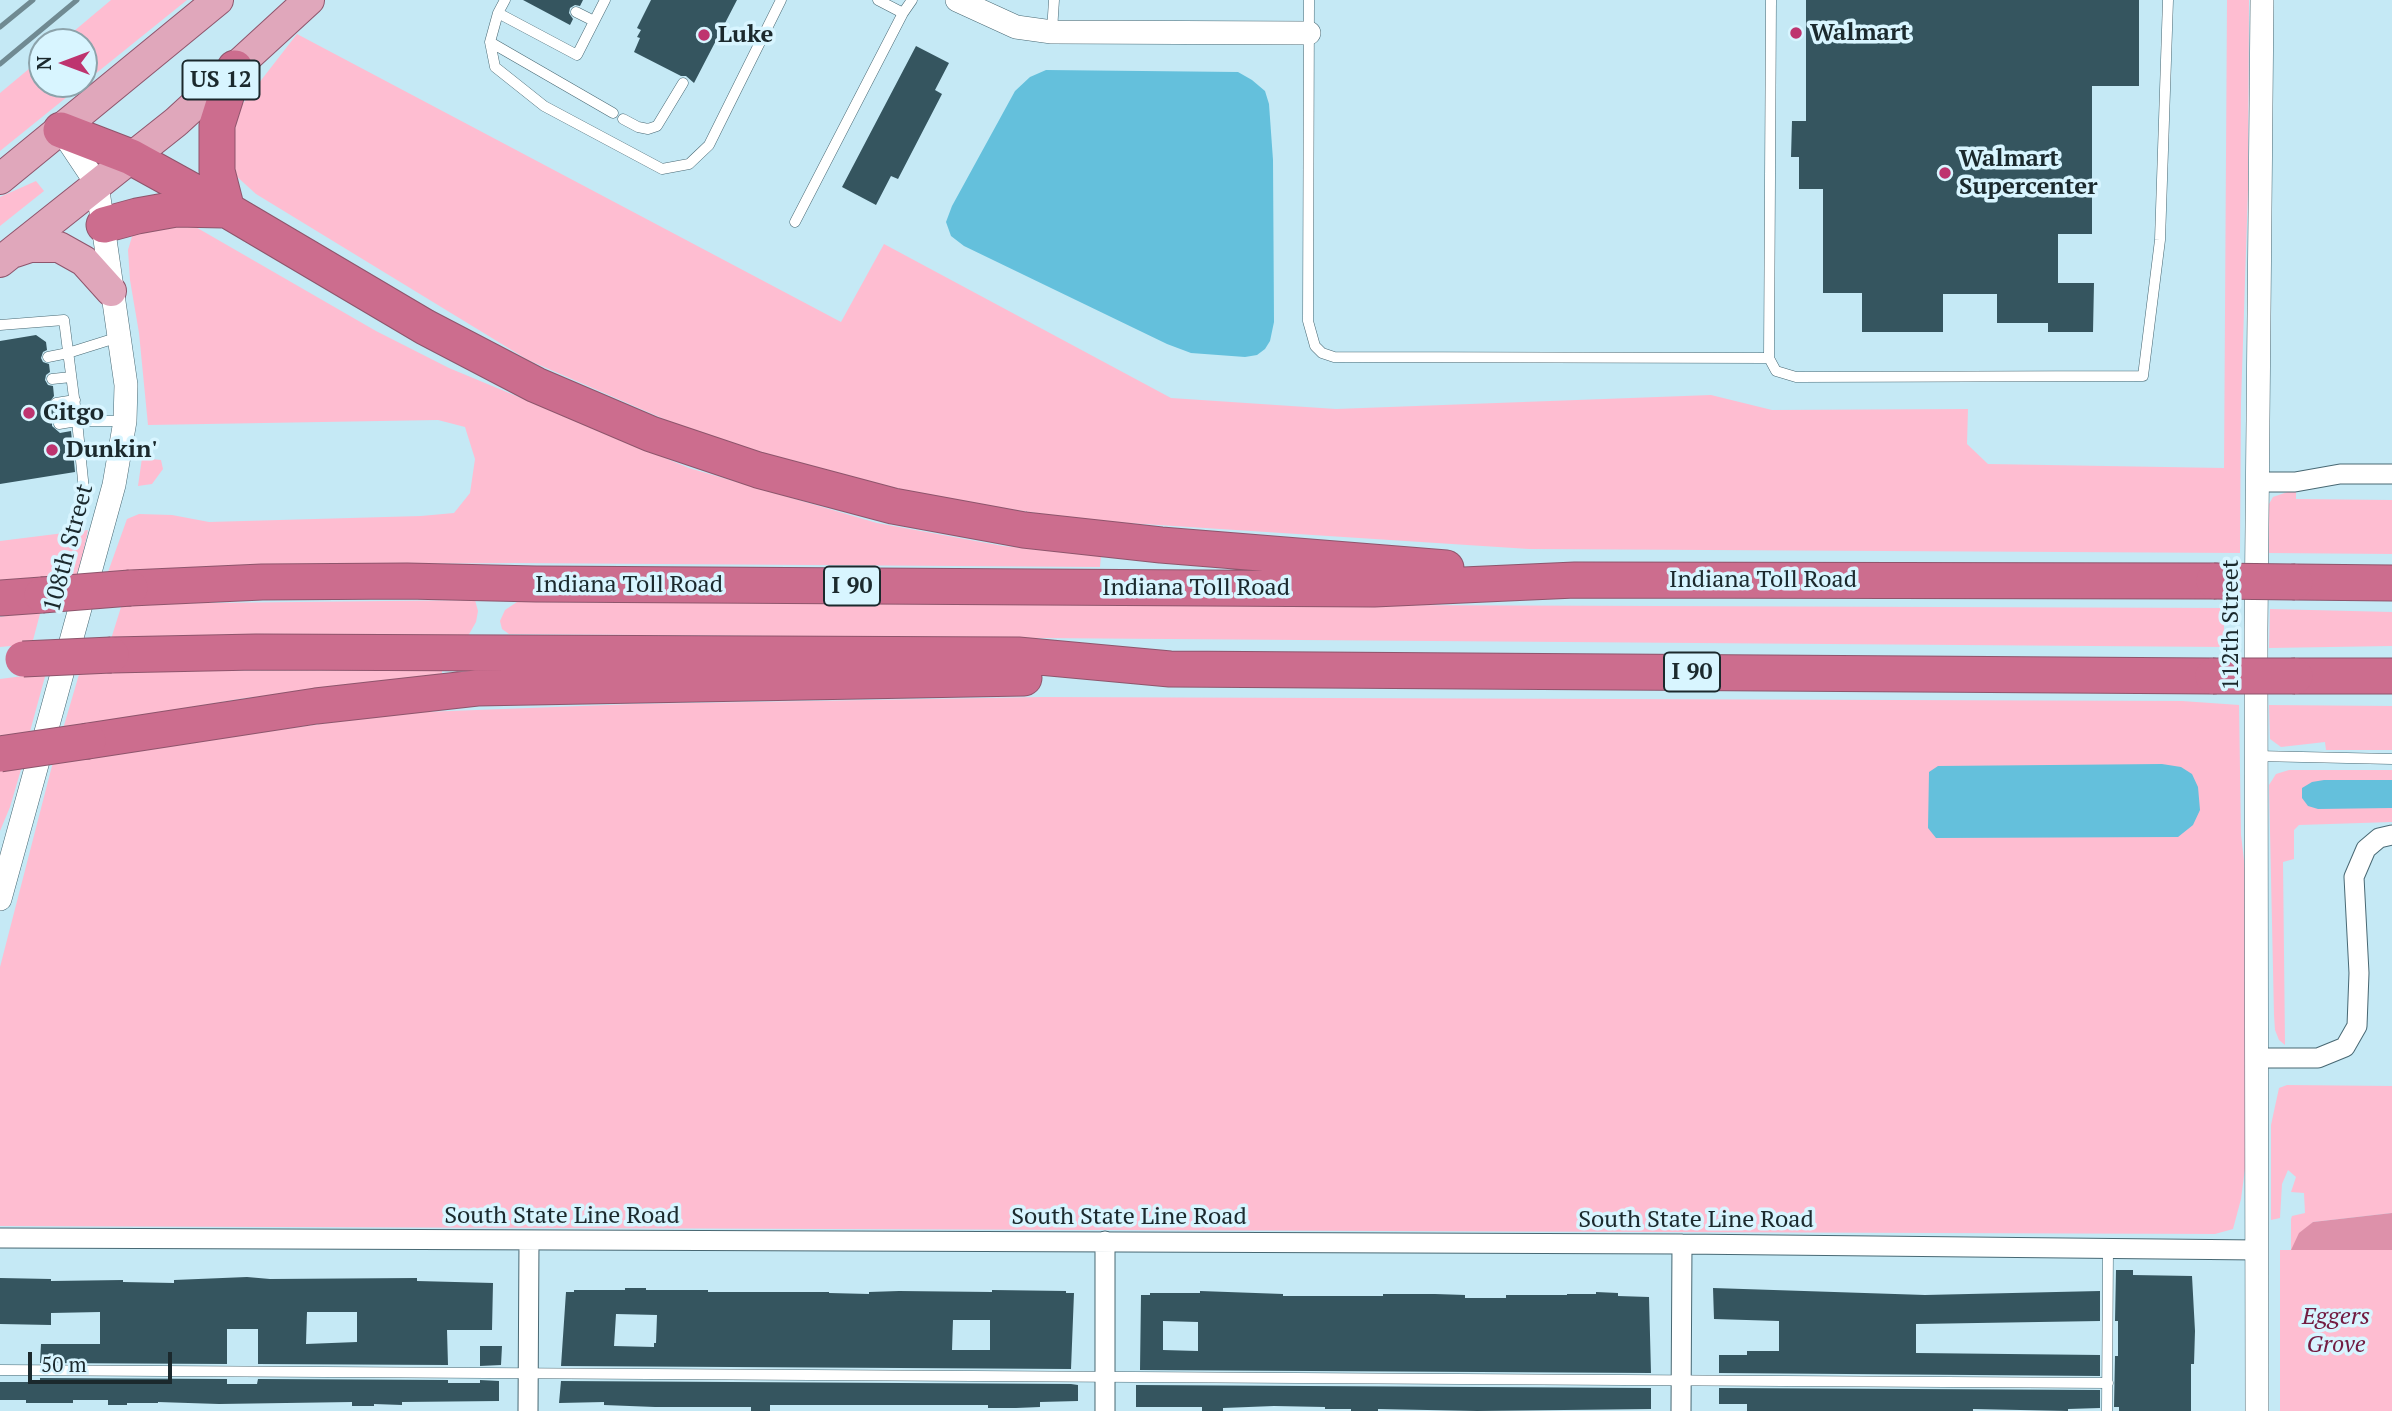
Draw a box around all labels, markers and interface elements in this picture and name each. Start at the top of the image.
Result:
place label: Walmart [1810,19,1910,47]
place label: Luke [718,21,773,49]
marker: Walmart [1788,25,1804,41]
marker: Luke [696,27,712,43]
north arrow [28,28,98,98]
text: N [31,56,56,70]
road number: US 12 [182,60,260,100]
place label: Walmart Supercenter [1959,145,2098,201]
marker: Walmart Supercenter [1937,165,1953,181]
place label: Citgo [43,399,104,427]
marker: Citgo [21,405,37,421]
place label: Dunkin' [66,436,157,464]
marker: Dunkin' [44,442,60,458]
street label: 108th Street [38,481,100,615]
street label: 112th Street [2217,559,2245,691]
road number: I 90 [824,566,880,606]
street label: Indiana Toll Road [1669,566,1857,594]
street label: Indiana Toll Road [535,571,723,599]
street label: Indiana Toll Road [1102,574,1290,602]
road number: I 90 [1664,652,1720,692]
street label: South State Line Road [444,1202,680,1230]
street label: South State Line Road [1011,1203,1247,1231]
street label: South State Line Road [1578,1206,1814,1234]
park label: Eggers Grove [2302,1303,2370,1359]
scale bar [32,1338,175,1382]
text: 50 m [41,1350,87,1378]

